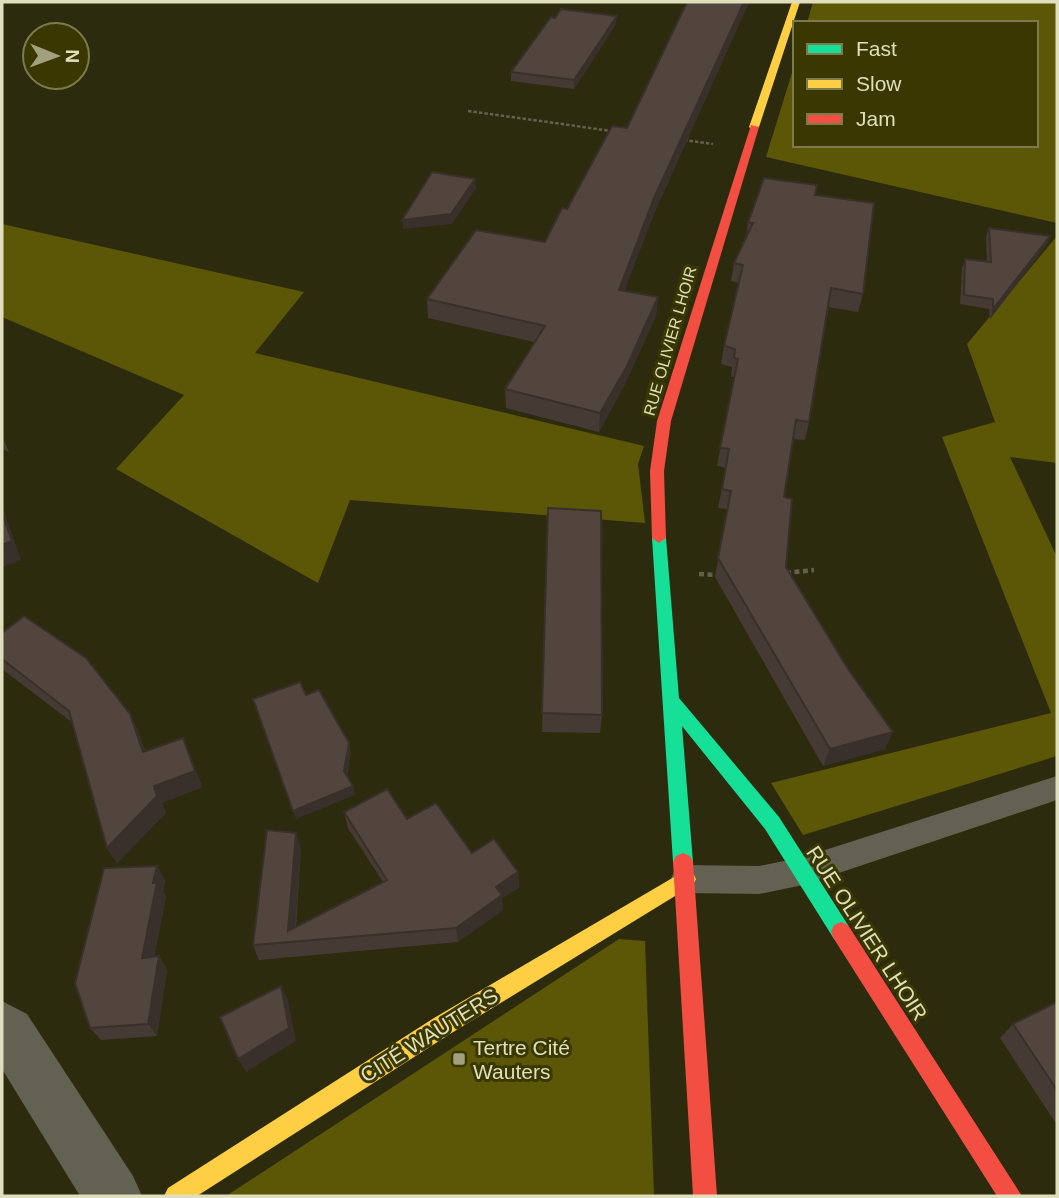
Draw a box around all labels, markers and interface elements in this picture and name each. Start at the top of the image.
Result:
north arrow [21,21,91,91]
legend [793,21,1038,147]
text: Fast [856,37,897,60]
text: N [62,49,83,63]
text: Slow [856,72,902,95]
text: Jam [856,107,896,130]
street label: RUE OLIVIER LHOIR [641,264,699,418]
street label: RUE OLIVIER LHOIR [802,842,932,1024]
street label: CITÉ WAUTERS [356,983,502,1087]
place label: Tertre Cité Wauters [473,1036,570,1083]
marker: Tertre Cité Wauters [451,1051,467,1067]

